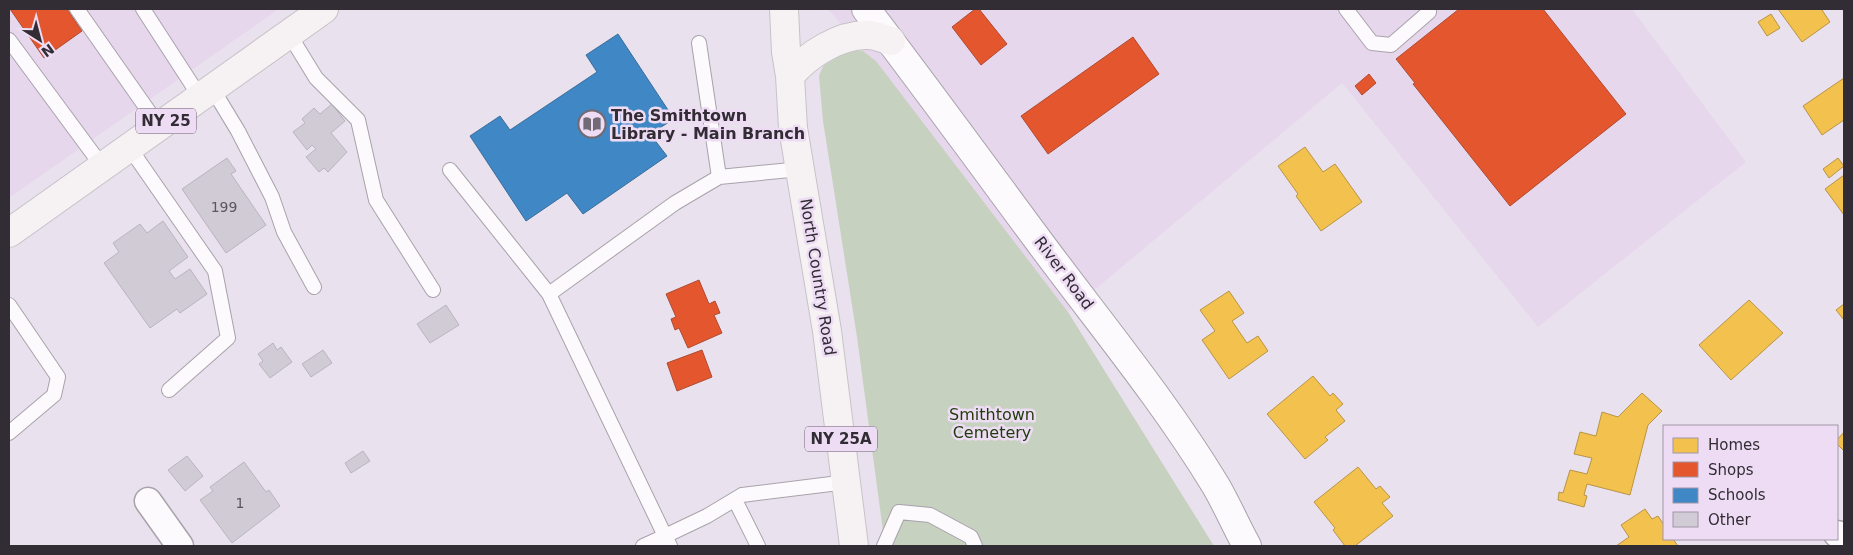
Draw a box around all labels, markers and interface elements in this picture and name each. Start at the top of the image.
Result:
north arrow [15,15,65,65]
text: N [38,41,57,60]
place label: The Smithtown Library - Main Branch [611,106,805,143]
road number: NY 25 [136,108,196,134]
library icon: The Smithtown Library - Main Branch [577,109,607,139]
street label: North Country Road [796,197,840,357]
house number: 199 [211,199,237,215]
street label: River Road [1030,233,1098,313]
park label: Smithtown Cemetery [949,405,1035,442]
legend [1663,425,1838,540]
road number: NY 25A [805,426,877,452]
text: Homes [1708,436,1760,454]
text: Shops [1708,461,1754,479]
text: Schools [1708,486,1766,504]
house number: 1 [236,495,244,511]
text: Other [1708,511,1751,529]

